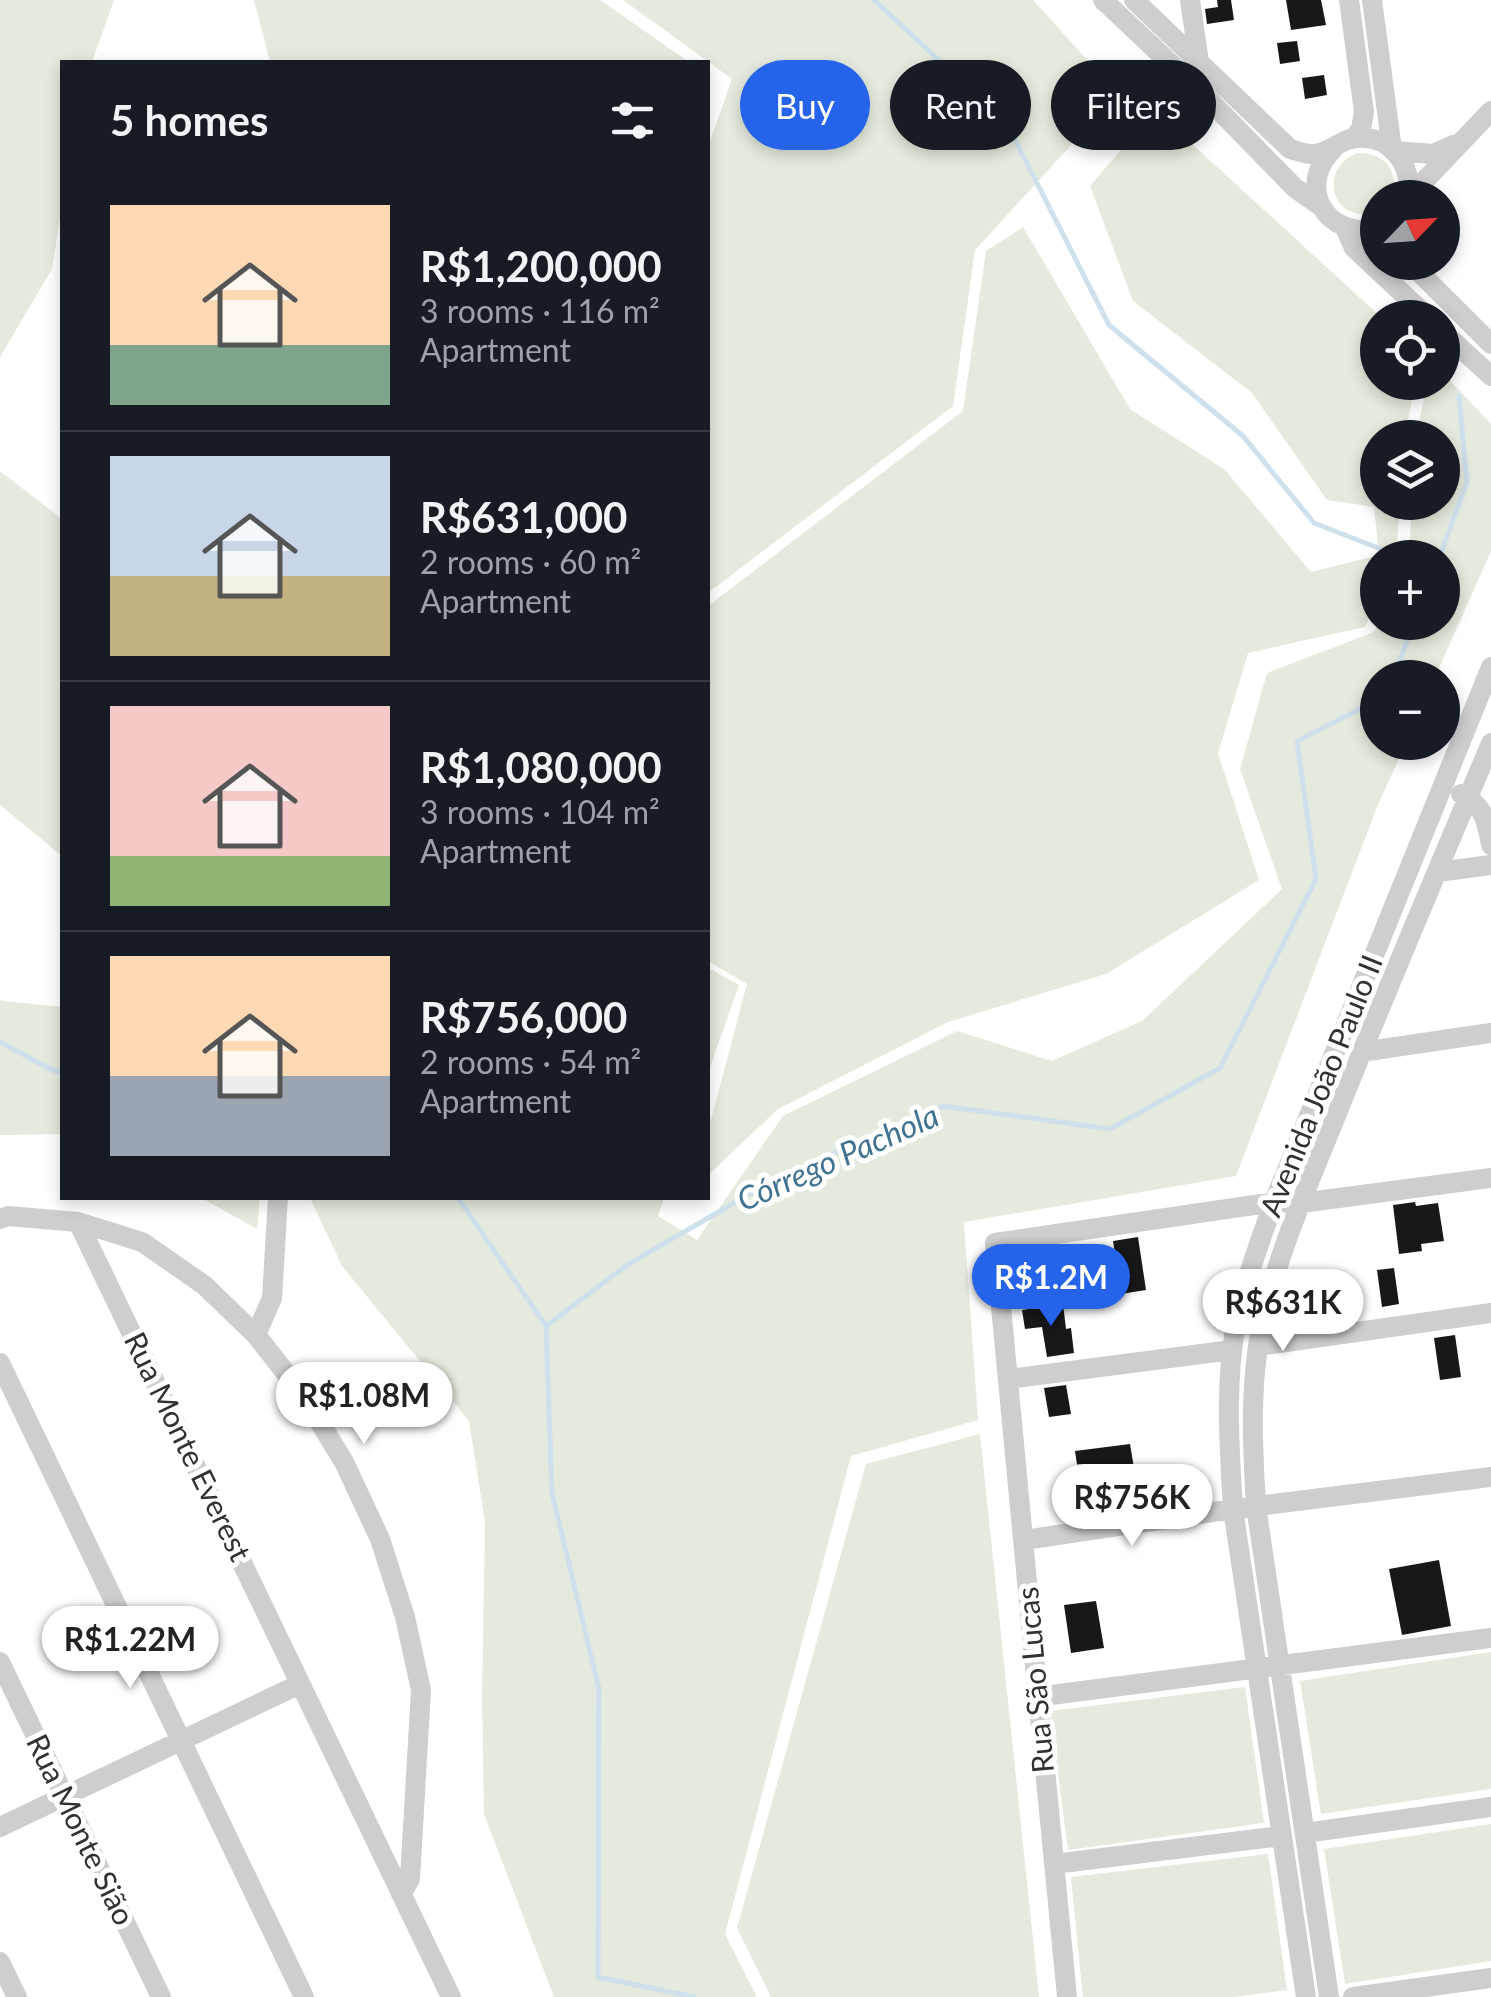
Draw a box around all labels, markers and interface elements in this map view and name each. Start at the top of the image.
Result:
chip: Buy [740,60,870,150]
chip: Rent [890,60,1031,150]
chip: Filters [1051,60,1216,150]
icon: filters [605,93,660,148]
text: 5 homes [110,95,268,145]
north arrow [1360,180,1460,280]
map controls [1360,180,1460,760]
text: R$1,200,000 [420,241,662,291]
icon: home [190,245,310,365]
text: 3 rooms · 116 m² [420,291,660,330]
button: locate [1360,300,1460,400]
text: Apartment [420,330,571,369]
button: layers [1360,420,1460,520]
text: R$631,000 [420,492,627,542]
icon: home [190,496,310,616]
button: + [1360,540,1460,640]
text: 2 rooms · 60 m² [420,542,641,581]
text: Apartment [420,581,571,620]
button: − [1360,660,1460,760]
text: R$1,080,000 [420,742,662,792]
icon: home [190,746,310,866]
text: 3 rooms · 104 m² [420,792,660,831]
text: Apartment [420,831,571,870]
street label: Avenida João Paulo II [1251,949,1389,1221]
text: R$756,000 [420,992,627,1042]
icon: home [190,996,310,1116]
text: 2 rooms · 54 m² [420,1042,641,1081]
text: Apartment [420,1081,571,1120]
water label: Córrego Pachola [730,1095,944,1219]
pin: R$1.2M [970,1244,1132,1329]
text: R$1.2M [994,1257,1108,1296]
pin: R$631K [1202,1269,1364,1354]
text: R$631K [1225,1282,1341,1321]
street label: Rua Monte Everest [118,1326,260,1567]
pin: R$1.08M [272,1362,456,1447]
text: R$1.08M [298,1375,430,1414]
pin: R$756K [1051,1464,1213,1549]
text: R$756K [1074,1477,1190,1516]
street label: Rua São Lucas [1008,1586,1060,1775]
pin: R$1.22M [38,1606,222,1691]
text: R$1.22M [64,1619,196,1658]
street label: Rua Monte Sião [20,1728,144,1930]

